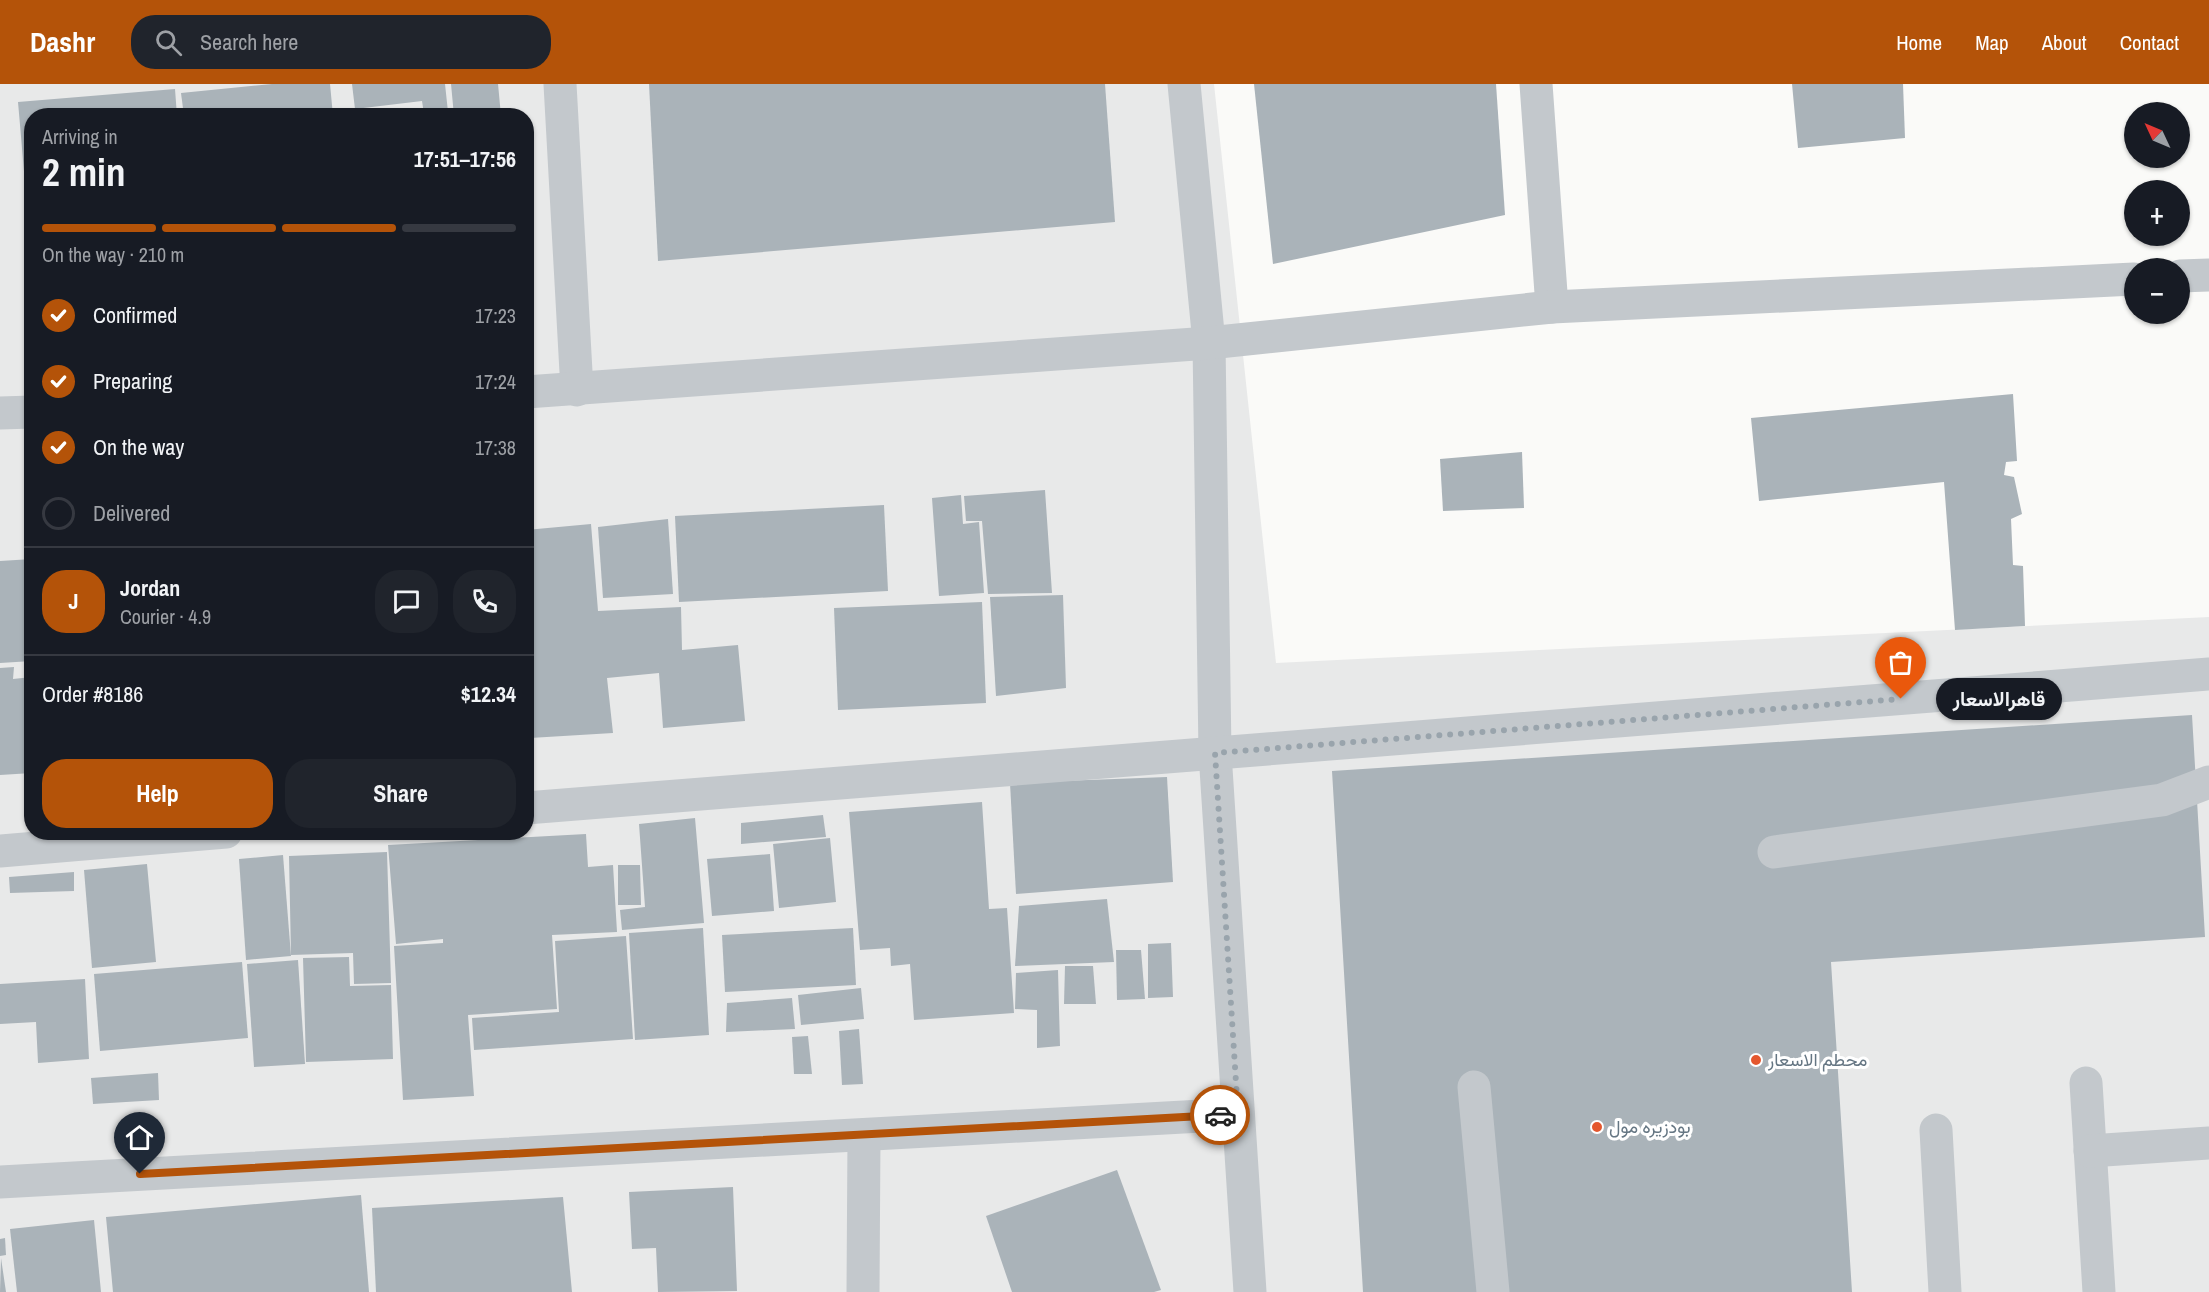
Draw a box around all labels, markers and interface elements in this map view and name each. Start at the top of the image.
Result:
search box [131,15,551,69]
text: Dashr [30,23,95,61]
icon: search [152,26,185,59]
text: Search here [200,27,298,57]
text: Home [1896,28,1942,57]
text: Map [1975,28,2009,57]
text: About [2042,28,2087,57]
text: Contact [2120,28,2179,57]
north arrow [2124,102,2190,168]
map controls [2124,102,2190,324]
text: Arriving in [42,123,118,150]
text: 17:51–17:56 [414,144,516,174]
text: 2 min [42,146,126,198]
button: + [2124,180,2190,246]
text: On the way · 210 m [42,241,184,268]
button: − [2124,258,2190,324]
icon: check [42,299,75,332]
text: Confirmed [93,300,177,330]
text: 17:23 [475,302,516,329]
icon: check [42,365,75,398]
text: Preparing [93,366,172,396]
text: 17:24 [475,368,516,395]
icon: check [42,431,75,464]
text: On the way [93,432,184,462]
text: 17:38 [475,434,516,461]
text: Delivered [93,498,170,528]
button: chat [375,570,438,633]
button: phone [453,570,516,633]
text: Jordan [120,573,180,603]
text: J [68,586,79,616]
text: Courier · 4.9 [120,603,211,630]
pin [1875,637,1926,699]
icon: bag [1884,646,1917,679]
callout: قاهرالاسعار [1937,678,2063,720]
text: Order #8186 [42,679,143,709]
text: $12.34 [461,679,516,709]
text: قاهرالاسعار [1953,685,2045,712]
button: Help [42,759,273,828]
button: Share [285,759,516,828]
place label: محطم الاسعار [1767,1047,1867,1072]
marker: محطم الاسعار [1749,1053,1763,1067]
courier [1190,1085,1250,1145]
icon: car [1204,1099,1237,1132]
pin [114,1112,165,1174]
place label: بودزيره مول [1609,1114,1690,1139]
marker: بودزيره مول [1590,1120,1604,1134]
icon: home [123,1121,156,1154]

